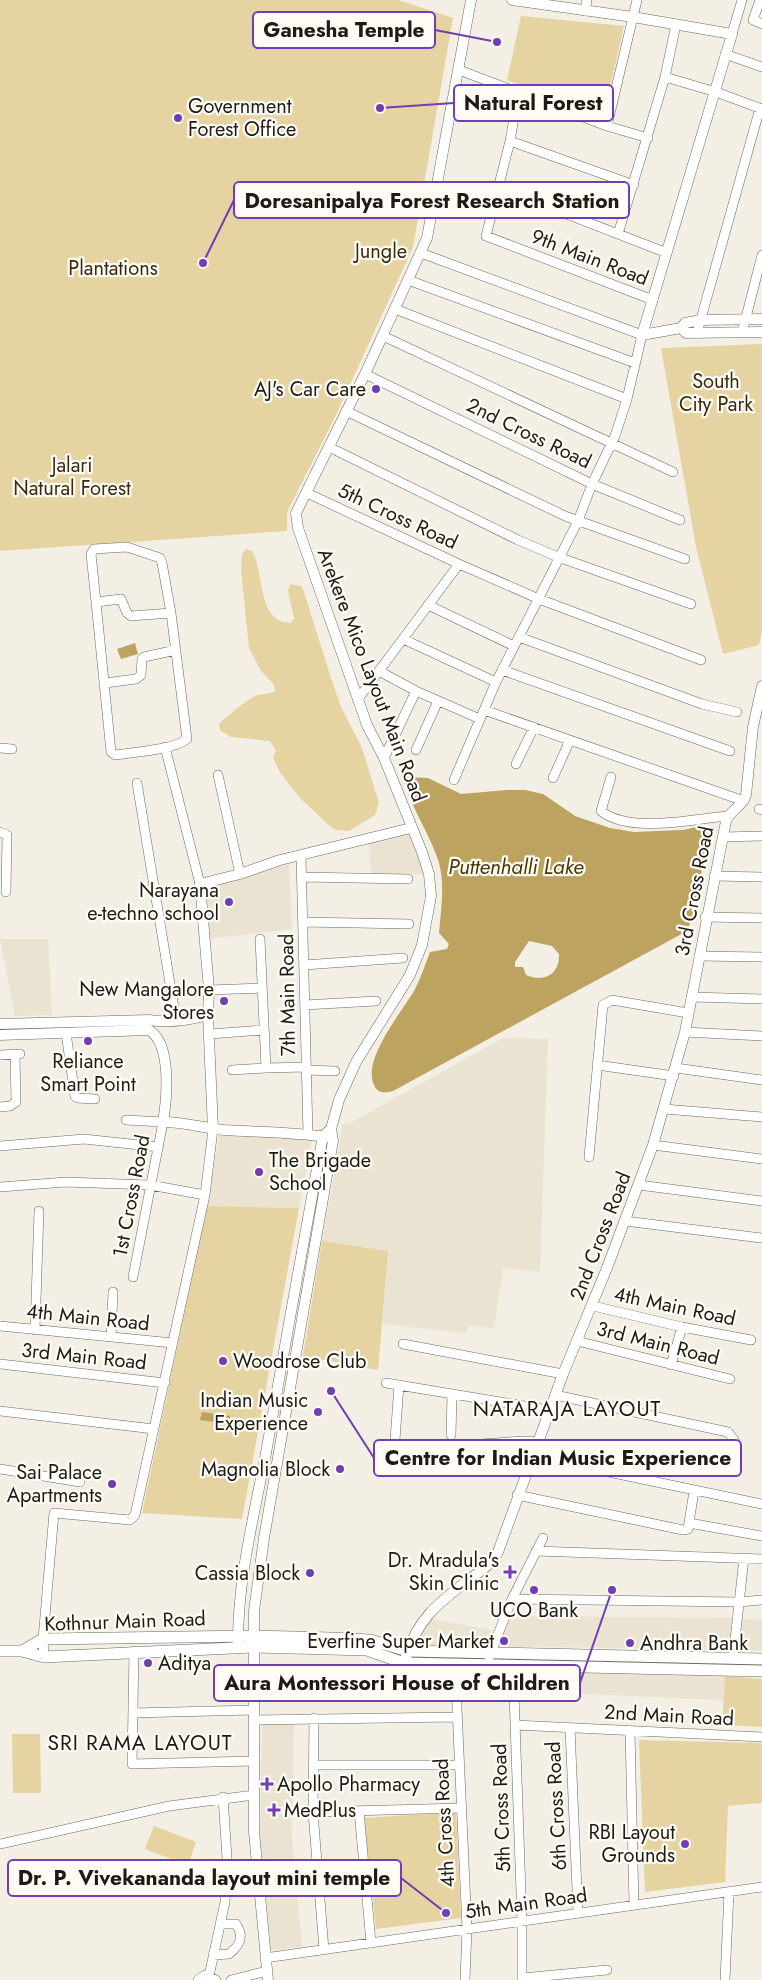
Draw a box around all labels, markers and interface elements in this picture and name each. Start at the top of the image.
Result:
callout: Ganesha Temple [253,12,435,48]
text: Ganesha Temple [263,15,425,45]
callout: Natural Forest [454,85,613,121]
text: Natural Forest [464,88,603,118]
place label: Government Forest Office [188,92,296,144]
marker: Government Forest Office [172,112,184,124]
callout: Doresanipalya Forest Research Station [234,182,629,218]
text: Doresanipalya Forest Research Station [244,186,620,216]
street label: 9th Main Road [527,222,653,293]
park label: Jungle [352,237,407,266]
park label: Plantations [68,254,158,283]
park label: South City Park [679,367,753,419]
place label: AJ's Car Care [254,375,366,404]
marker: AJ's Car Care [370,383,382,395]
street label: 2nd Cross Road [461,391,596,476]
park label: Jalari Natural Forest [13,451,131,503]
street label: 5th Cross Road [333,476,462,557]
street label: Arekere Mico Layout Main Road [310,544,433,806]
street label: 3rd Cross Road [668,824,721,958]
water label: Puttenhalli Lake [448,852,584,882]
place label: Narayana e-techno school [87,876,219,928]
marker: Narayana e-techno school [223,896,235,908]
street label: 7th Main Road [272,934,303,1056]
place label: New Mangalore Stores [79,975,214,1027]
marker: New Mangalore Stores [218,995,230,1007]
marker: Reliance Smart Point [82,1035,94,1047]
place label: Reliance Smart Point [40,1047,136,1099]
street label: 1st Cross Road [105,1132,158,1260]
place label: The Brigade School [269,1146,371,1198]
marker: The Brigade School [253,1166,265,1178]
street label: 2nd Cross Road [563,1168,638,1305]
street label: 4th Main Road [611,1279,738,1334]
street label: 4th Main Road [25,1297,151,1338]
street label: 3rd Main Road [593,1314,722,1373]
street label: 3rd Main Road [20,1335,148,1377]
place label: Woodrose Club [233,1347,366,1376]
marker: Woodrose Club [217,1355,229,1367]
place label: Indian Music Experience [200,1386,308,1438]
district label: NATARAJA LAYOUT [473,1394,661,1424]
marker: Indian Music Experience [312,1406,324,1418]
callout: Centre for Indian Music Experience [374,1440,741,1476]
text: Centre for Indian Music Experience [385,1443,731,1473]
place label: Magnolia Block [201,1455,330,1484]
place label: Sai Palace Apartments [7,1458,102,1510]
marker: Magnolia Block [334,1463,346,1475]
marker: Sai Palace Apartments [106,1478,118,1490]
place label: Dr. Mradula's Skin Clinic [388,1546,499,1598]
place label: Cassia Block [195,1559,300,1588]
marker: Dr. Mradula's Skin Clinic [503,1565,517,1579]
marker: Cassia Block [304,1567,316,1579]
marker: UCO Bank [528,1584,540,1596]
place label: UCO Bank [490,1596,578,1625]
street label: Kothnur Main Road [44,1604,206,1639]
place label: Everfine Super Market [307,1627,494,1656]
place label: Andhra Bank [640,1629,748,1658]
marker: Everfine Super Market [498,1635,510,1647]
marker: Andhra Bank [624,1637,636,1649]
place label: Aditya [158,1649,211,1678]
marker: Aditya [142,1657,154,1669]
callout: Aura Montessori House of Children [214,1665,580,1701]
text: Aura Montessori House of Children [223,1668,570,1698]
street label: 2nd Main Road [603,1698,735,1733]
district label: SRI RAMA LAYOUT [47,1728,233,1758]
street label: 6th Cross Road [539,1741,574,1871]
street label: 5th Cross Road [485,1743,518,1873]
street label: 4th Cross Road [427,1758,462,1888]
place label: Apollo Pharmacy [277,1770,420,1799]
marker: Apollo Pharmacy [261,1778,273,1790]
place label: MedPlus [284,1796,356,1825]
marker: MedPlus [268,1804,280,1816]
place label: RBI Layout Grounds [589,1818,675,1870]
marker: RBI Layout Grounds [679,1838,691,1850]
callout: Dr. P. Vivekananda layout mini temple [8,1860,401,1896]
text: Dr. P. Vivekananda layout mini temple [18,1863,390,1893]
street label: 5th Main Road [463,1881,589,1926]

